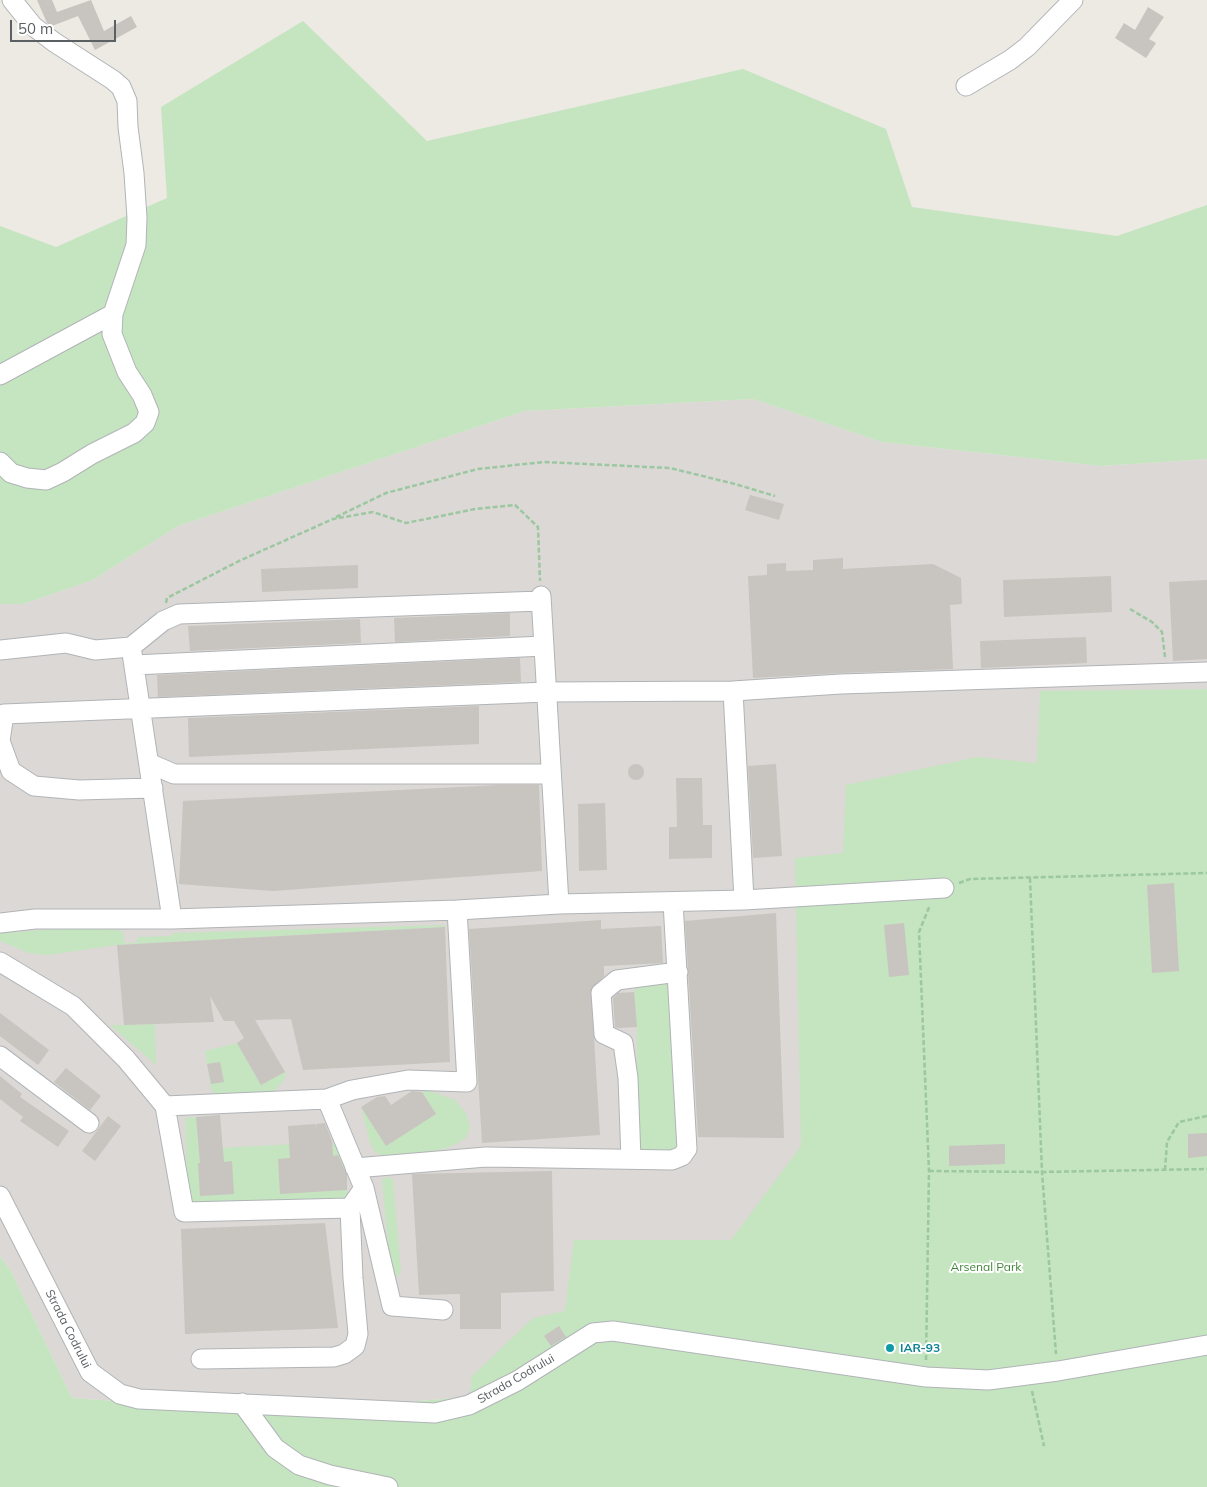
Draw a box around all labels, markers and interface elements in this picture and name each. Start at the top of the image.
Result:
scale bar [12,10,119,42]
text: 50 m [18,19,53,38]
park label: Arsenal Park [950,1260,1022,1274]
street label: Strada Codrului [42,1287,94,1371]
place label: IAR-93 [900,1341,940,1355]
marker: IAR-93 [884,1342,896,1354]
street label: Strada Codrului [475,1351,557,1407]

